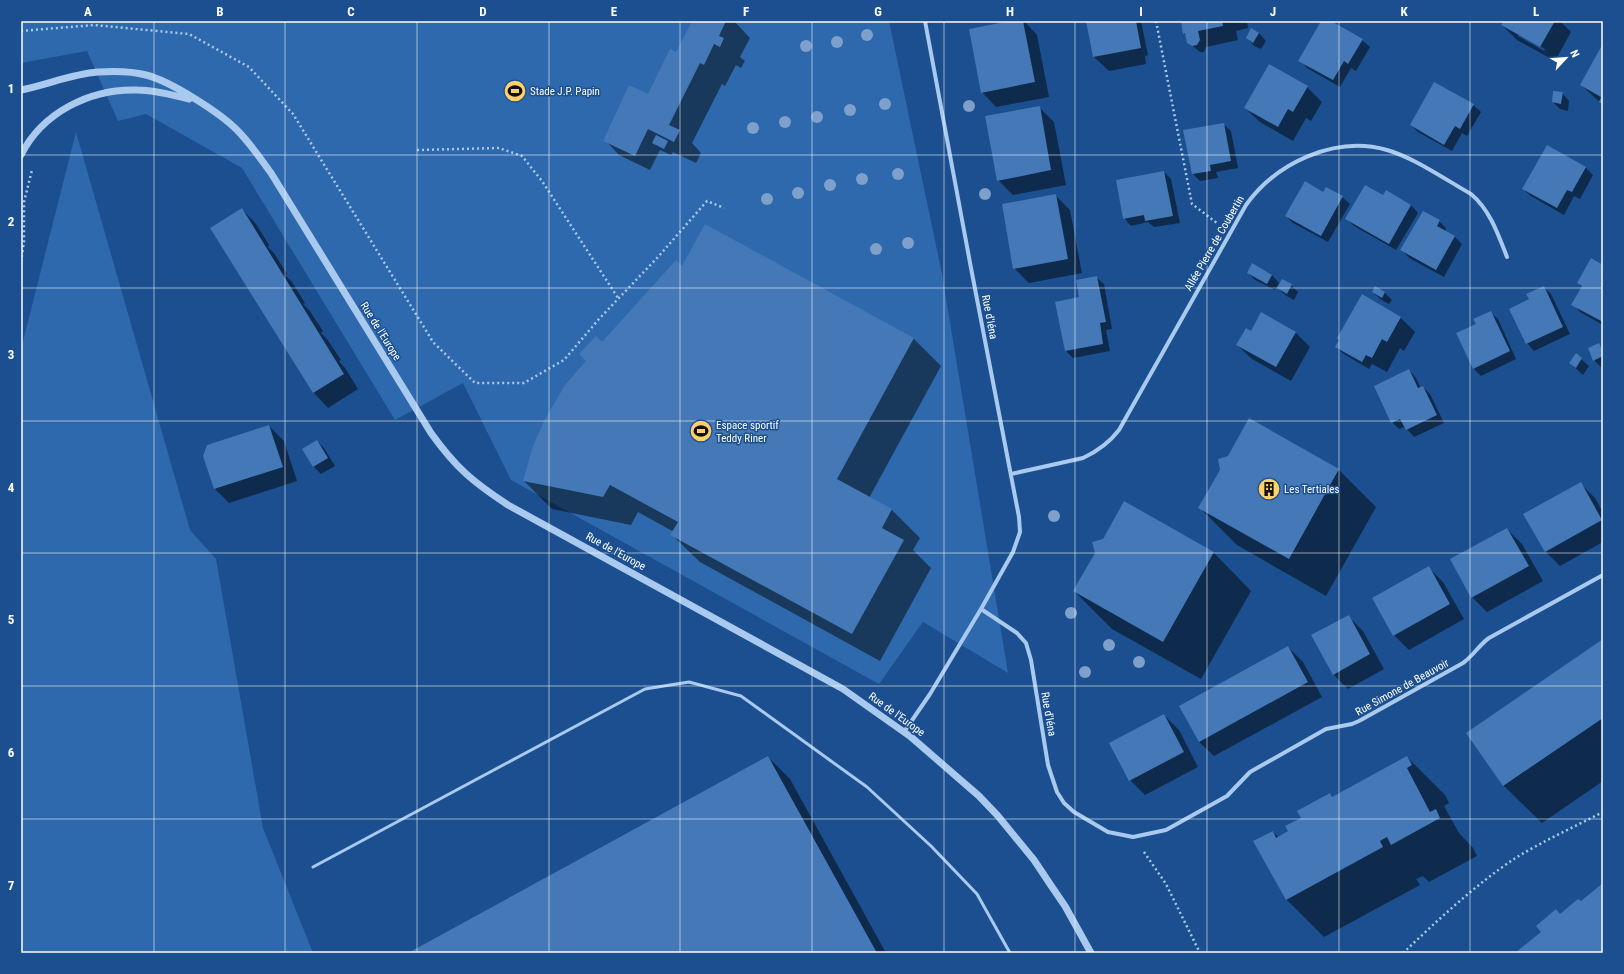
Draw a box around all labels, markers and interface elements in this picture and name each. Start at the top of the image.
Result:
text: A [84,4,92,19]
text: B [216,4,224,19]
text: C [347,4,355,19]
text: D [479,4,487,19]
text: E [611,4,618,19]
text: F [743,4,749,19]
text: G [874,4,882,19]
text: H [1006,4,1014,19]
text: I [1139,4,1143,19]
text: J [1270,4,1276,19]
text: K [1400,4,1408,19]
text: L [1533,4,1539,19]
north arrow [1546,38,1586,78]
text: N [1567,48,1582,60]
sports icon: Stade J.P. Papin [502,78,528,104]
text: 1 [8,81,14,96]
place label: Stade J.P. Papin [530,85,600,98]
street label: Allée Pierre de Coubertin [1182,193,1247,293]
text: 2 [8,214,15,229]
street label: Rue d'Iéna [979,294,1000,340]
street label: Rue de l'Europe [357,300,404,363]
text: 3 [8,347,14,362]
sports icon: Espace sportif Teddy Riner [688,418,714,444]
place label: Espace sportif Teddy Riner [716,419,779,445]
building icon: Les Tertiales [1256,476,1282,502]
text: 4 [8,480,15,495]
place label: Les Tertiales [1284,483,1339,496]
street label: Rue de l'Europe [584,530,648,573]
text: 5 [8,612,15,627]
street label: Rue Simone de Beauvoir [1353,656,1452,719]
street label: Rue de l'Europe [866,690,927,739]
street label: Rue d'Iéna [1038,691,1059,737]
text: 6 [8,745,15,760]
text: 7 [8,878,15,893]

